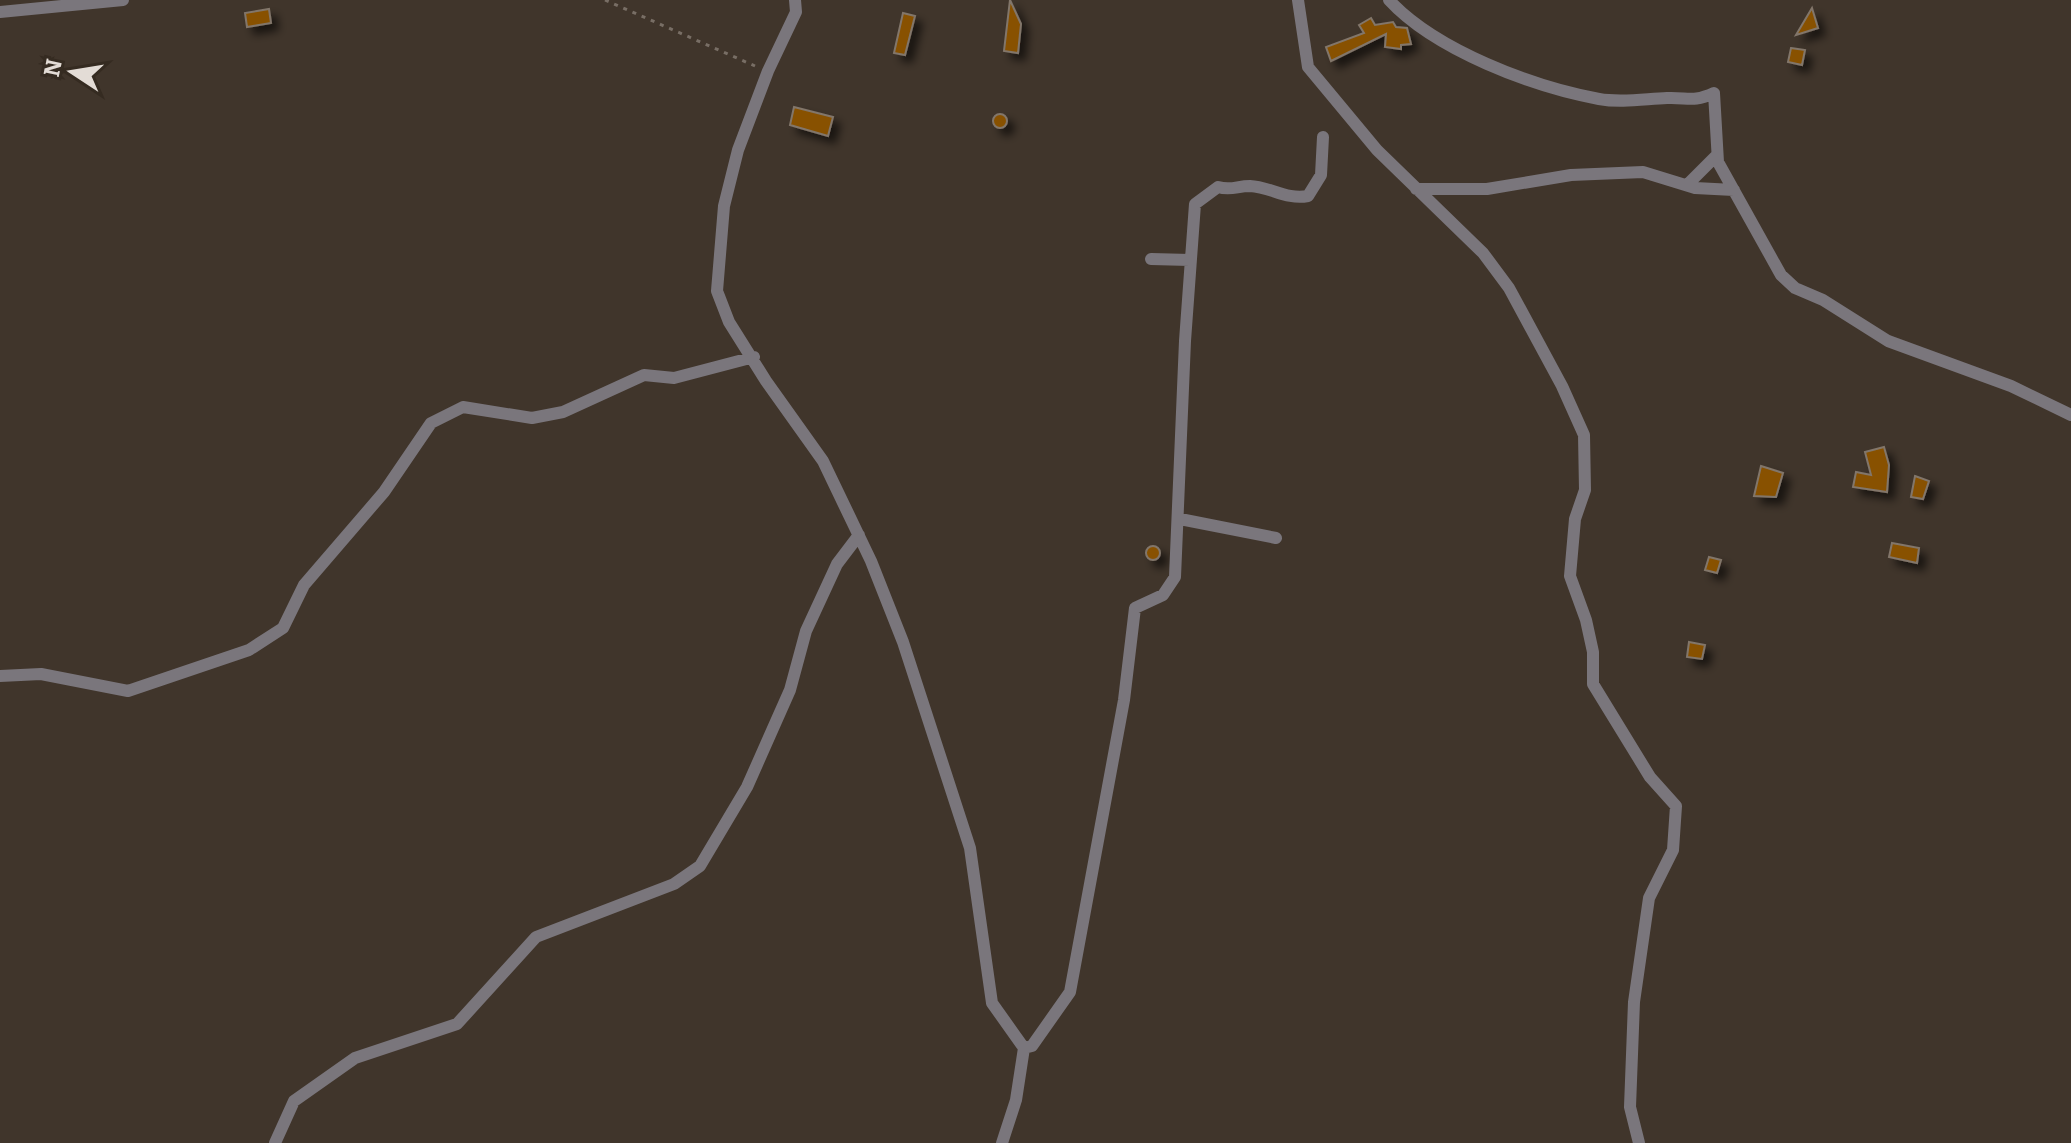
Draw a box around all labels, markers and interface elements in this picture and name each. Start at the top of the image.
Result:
north arrow [32,32,112,112]
text: N [38,57,68,79]

